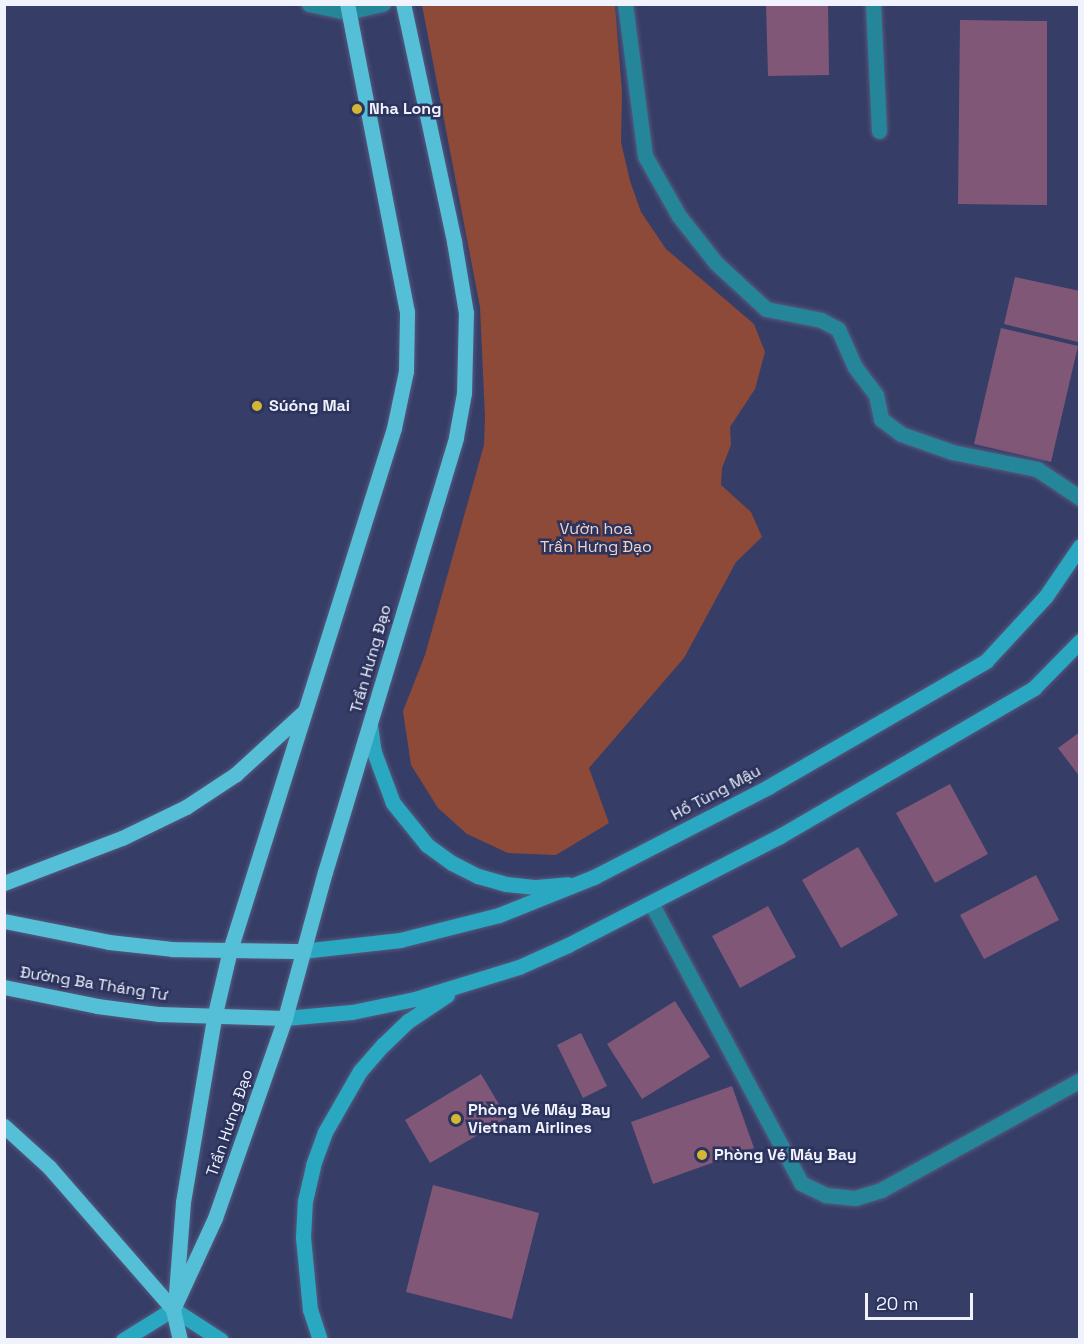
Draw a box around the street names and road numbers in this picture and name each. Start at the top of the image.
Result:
street label: Trần Hưng Đạo [346,603,396,715]
street label: Hồ Tùng Mậu [668,761,764,825]
street label: Đường Ba Tháng Tư [18,963,170,1005]
street label: Trần Hưng Đạo [203,1067,257,1179]

